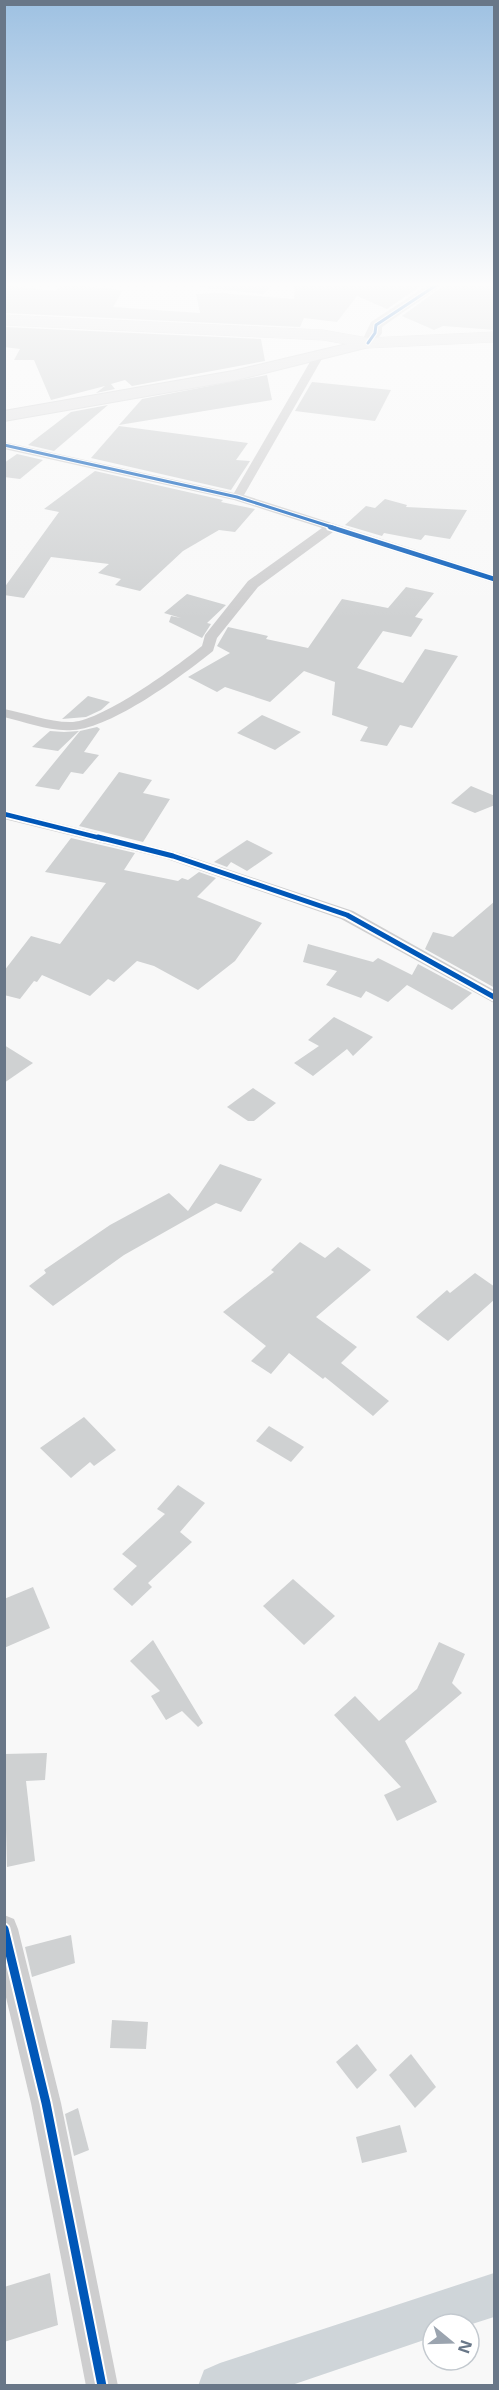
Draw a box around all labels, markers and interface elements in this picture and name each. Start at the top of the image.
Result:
north arrow [421,2312,481,2372]
text: N [453,2337,478,2357]

